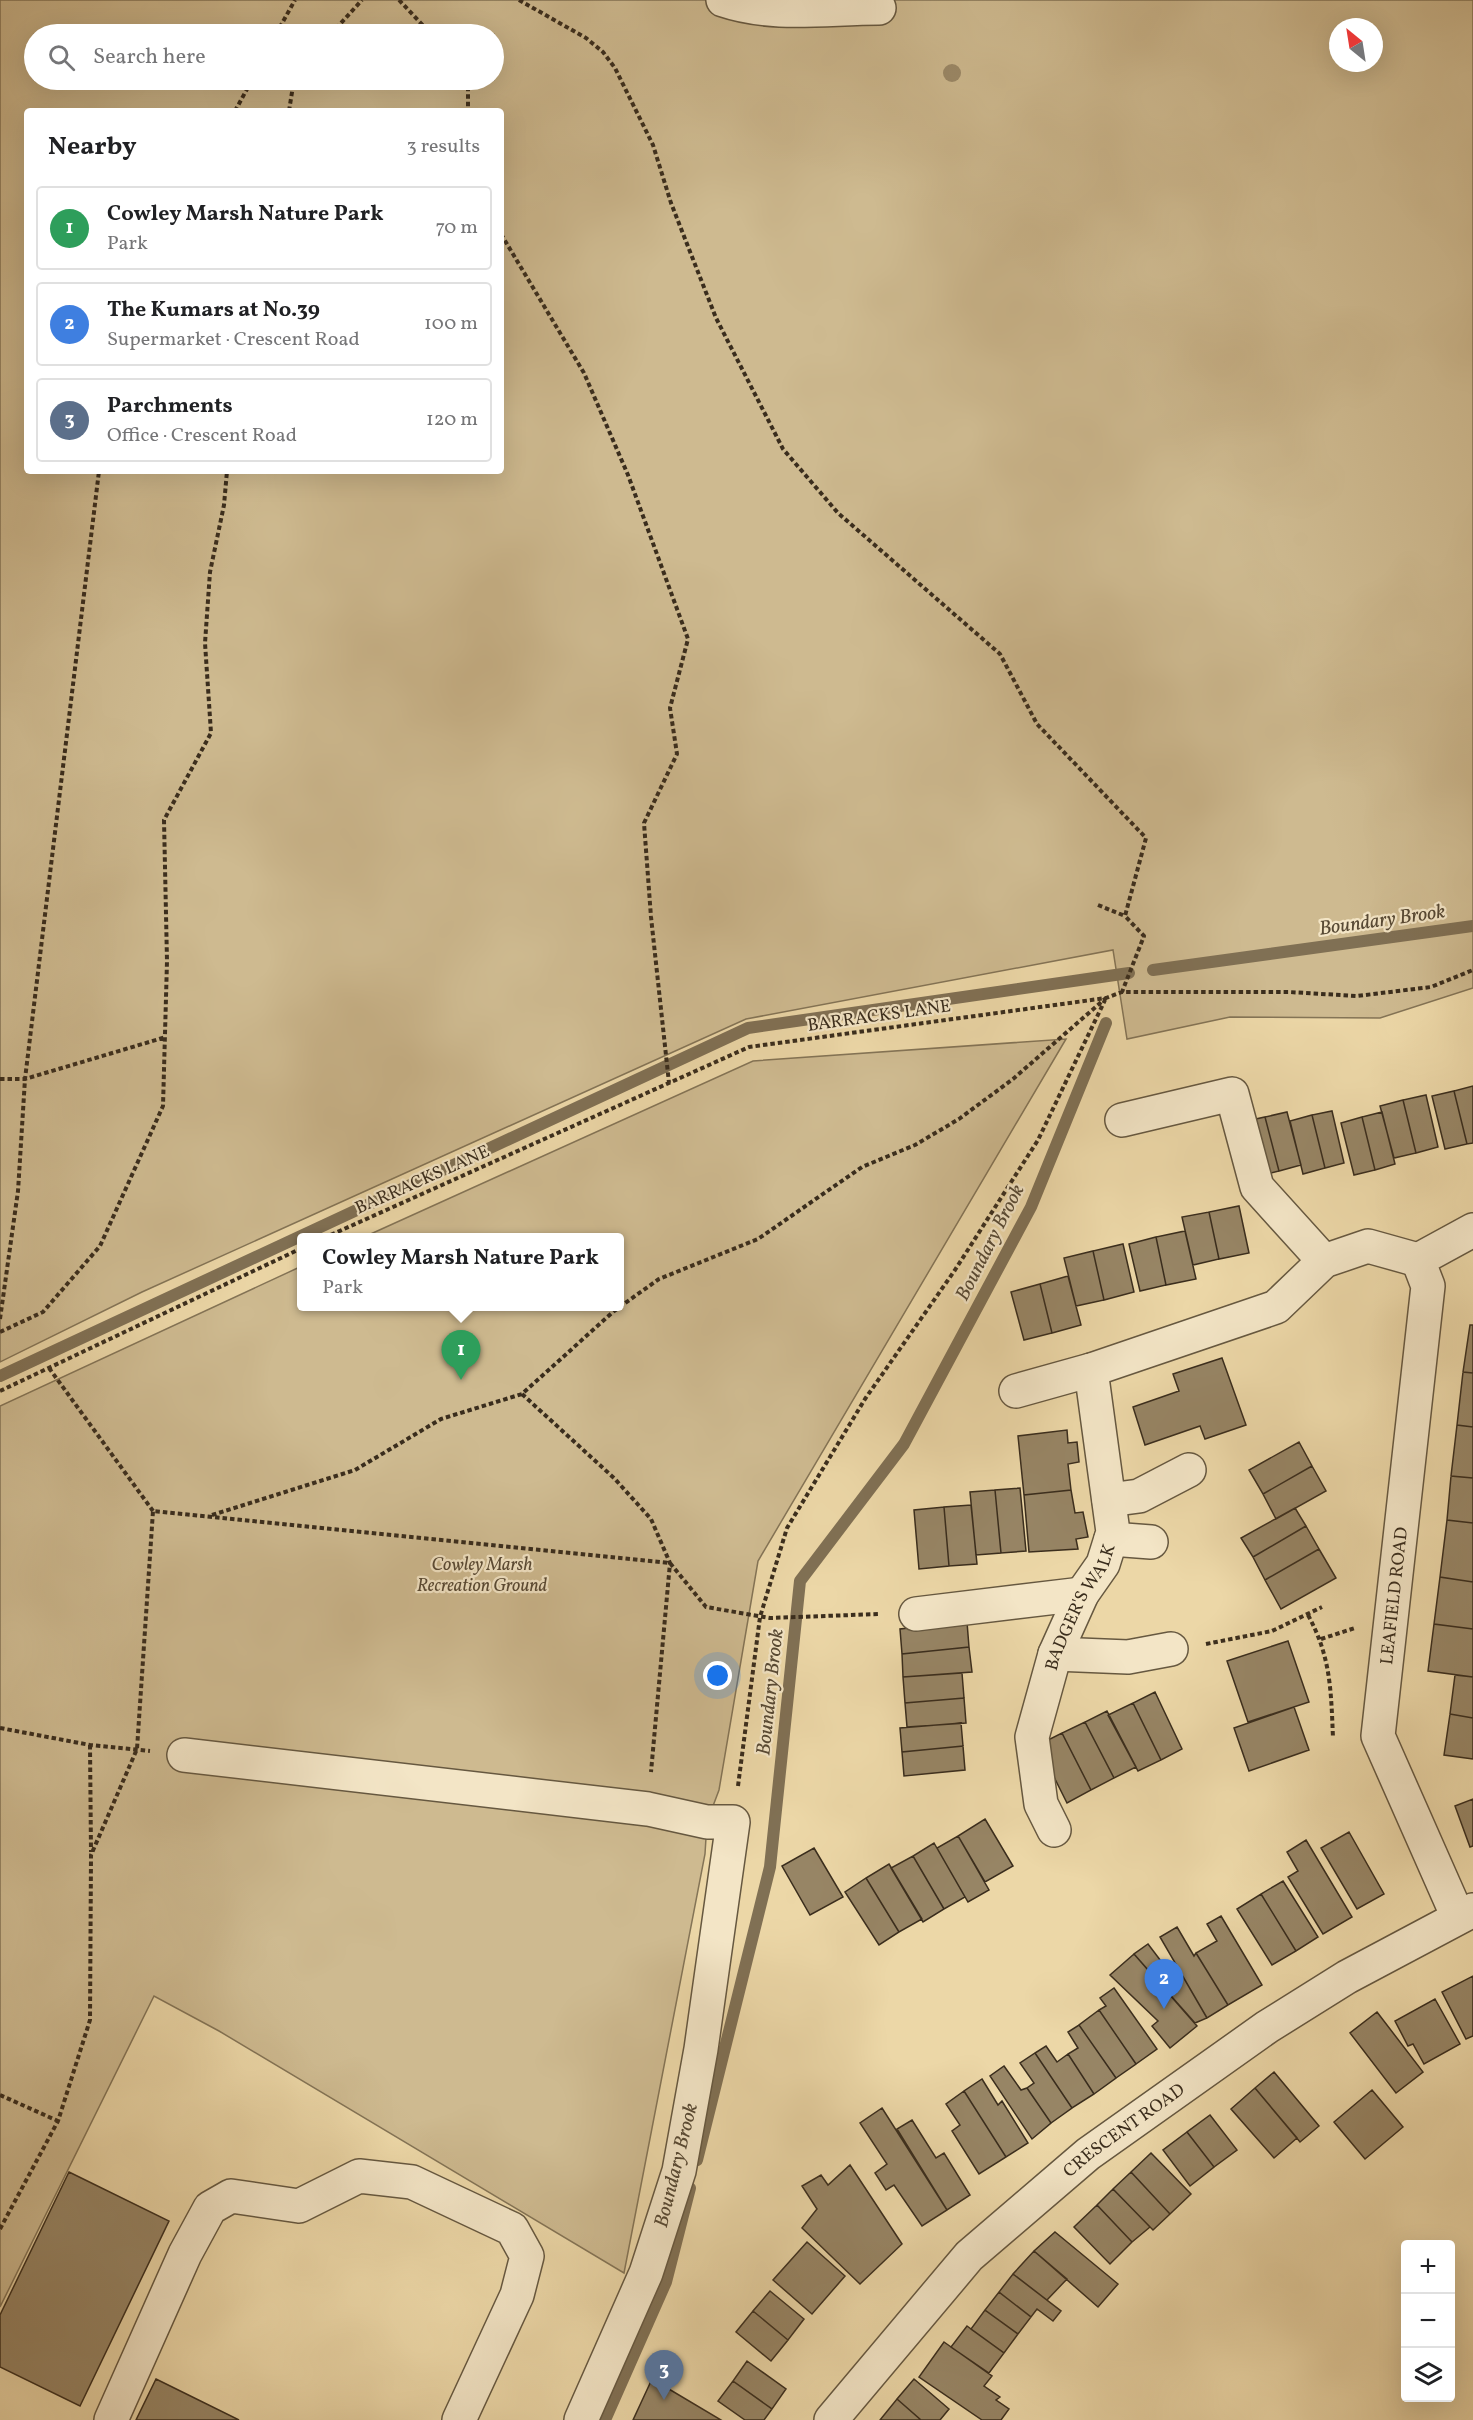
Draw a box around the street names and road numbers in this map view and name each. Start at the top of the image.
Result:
street label: BARRACKS LANE [806,994,953,1039]
street label: BARRACKS LANE [351,1139,494,1221]
street label: LEAFIELD ROAD [1375,1526,1415,1666]
street label: BADGER'S WALK [1040,1541,1123,1674]
street label: CRESCENT ROAD [1058,2078,1190,2184]

